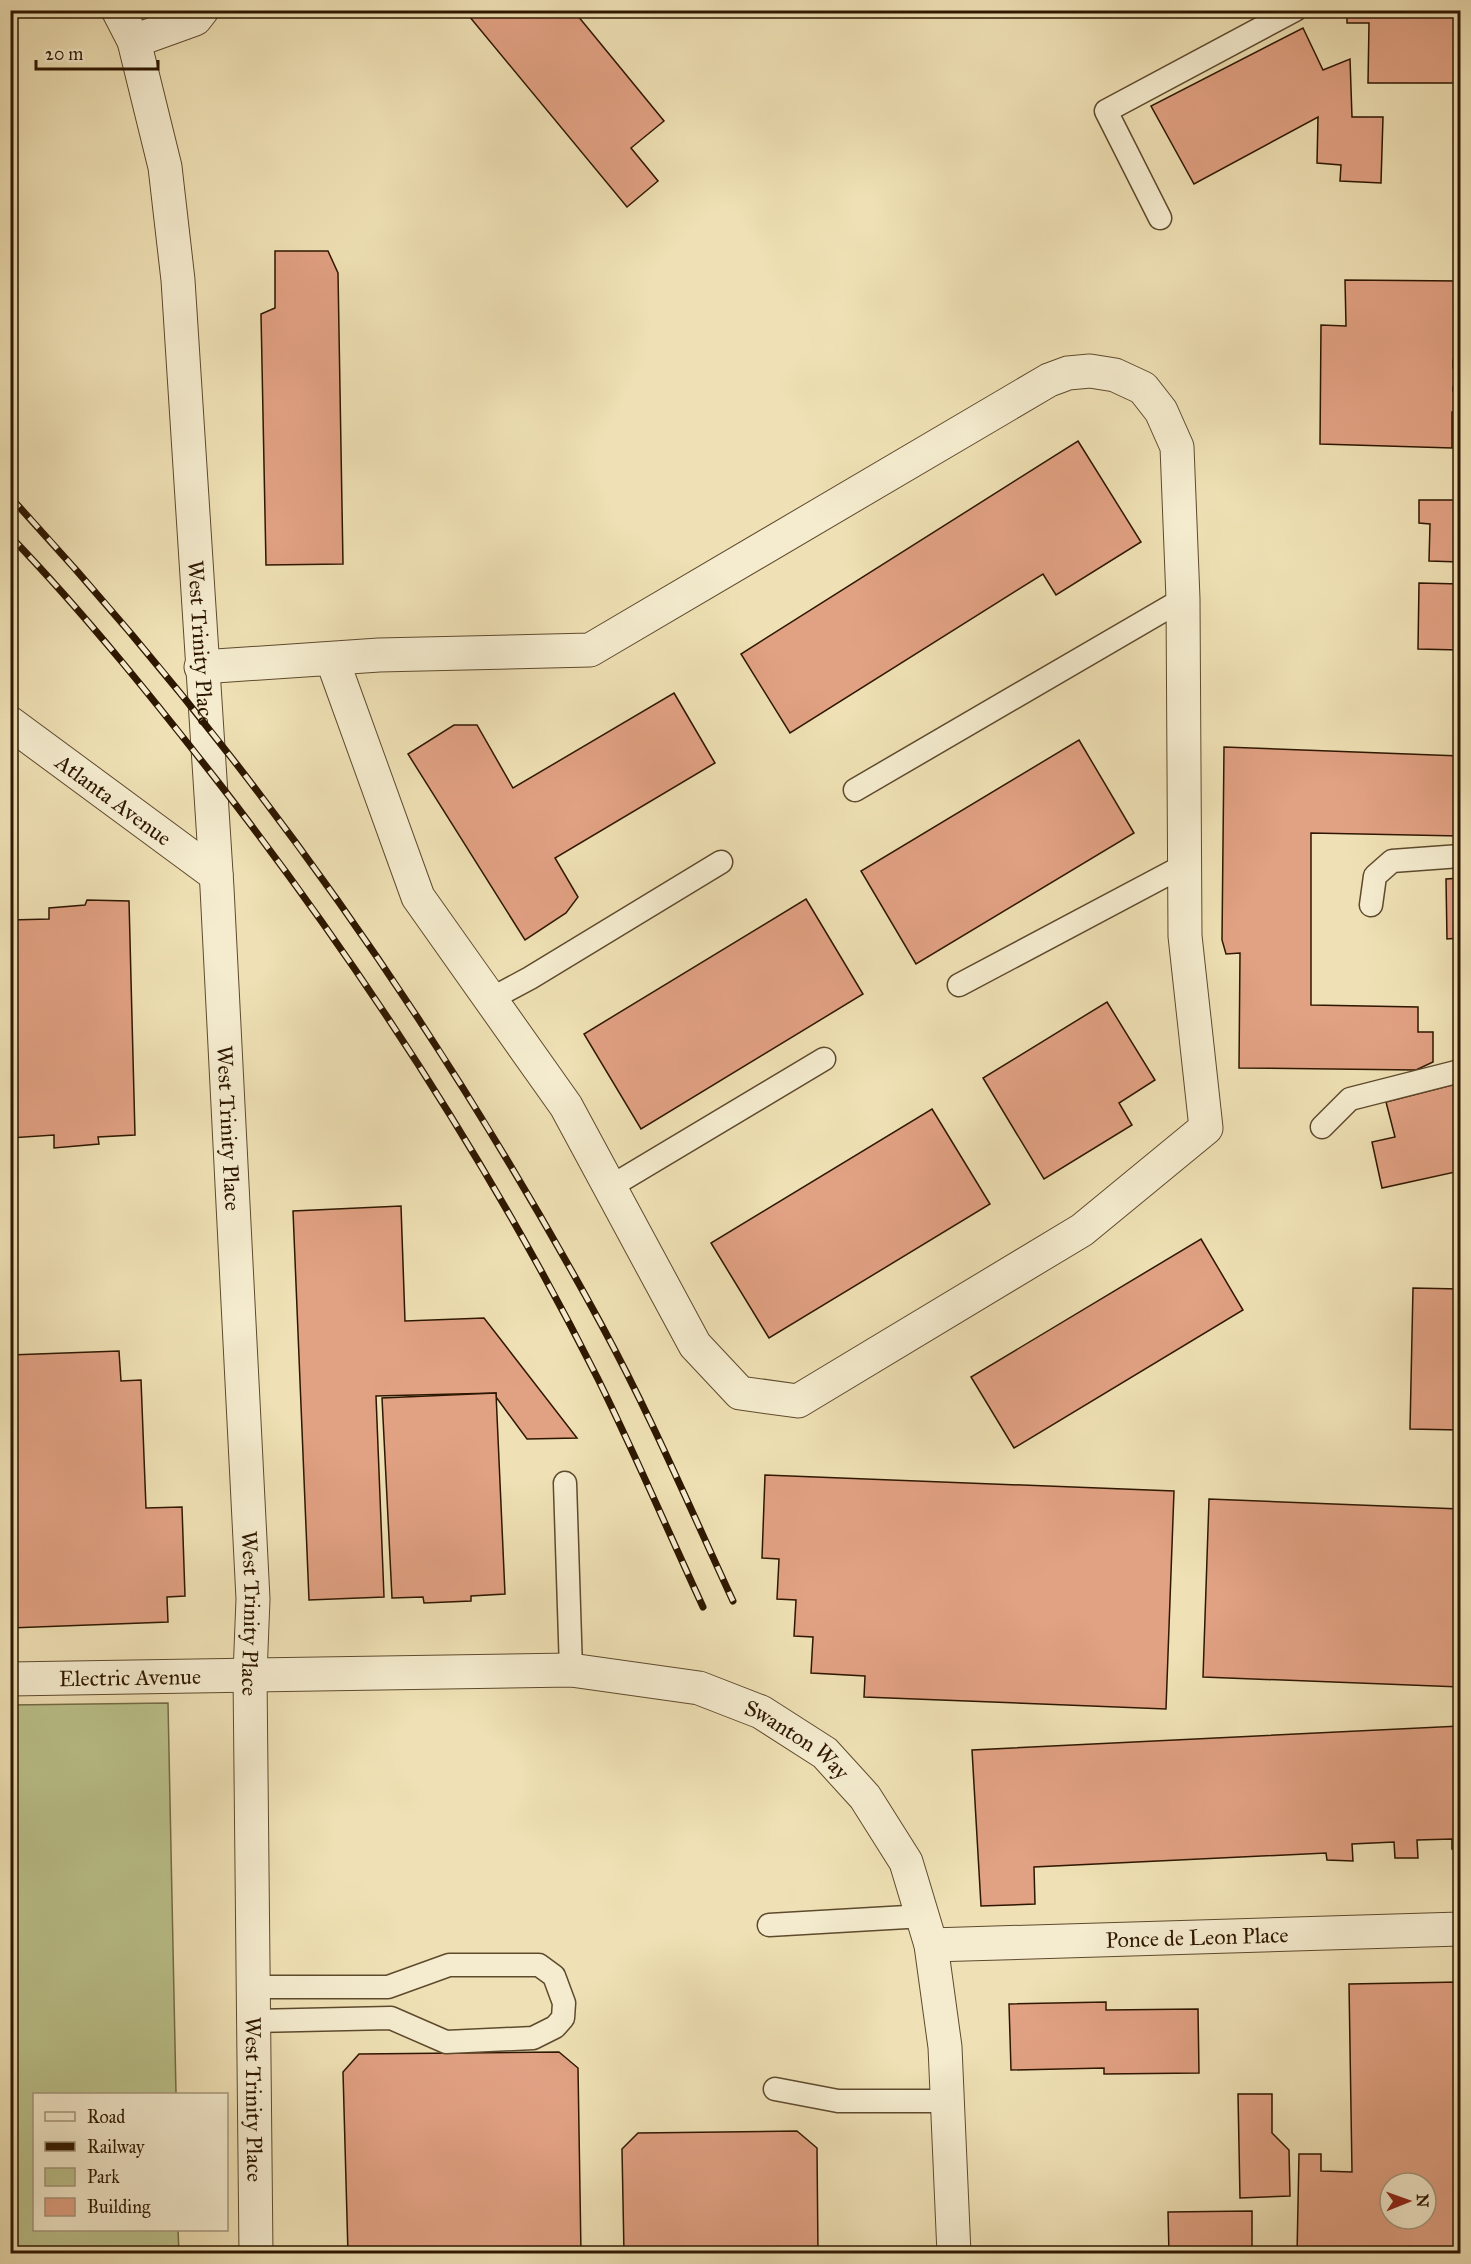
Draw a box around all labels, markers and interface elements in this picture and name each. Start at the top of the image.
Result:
scale bar [36,33,158,71]
text: 20 m [45,43,83,65]
street label: West Trinity Place [182,559,220,726]
street label: Atlanta Avenue [49,748,177,852]
street label: West Trinity Place [211,1045,246,1211]
street label: West Trinity Place [236,1530,266,1696]
street label: Electric Avenue [59,1663,201,1692]
street label: Swanton Way [741,1694,856,1786]
street label: Ponce de Leon Place [1105,1921,1289,1954]
street label: West Trinity Place [240,2016,268,2182]
legend [33,2093,228,2231]
text: Road [87,2106,125,2128]
text: Railway [87,2136,145,2158]
text: Park [87,2166,120,2188]
north arrow [1378,2171,1438,2231]
text: N [1413,2194,1432,2208]
text: Building [87,2196,151,2219]

